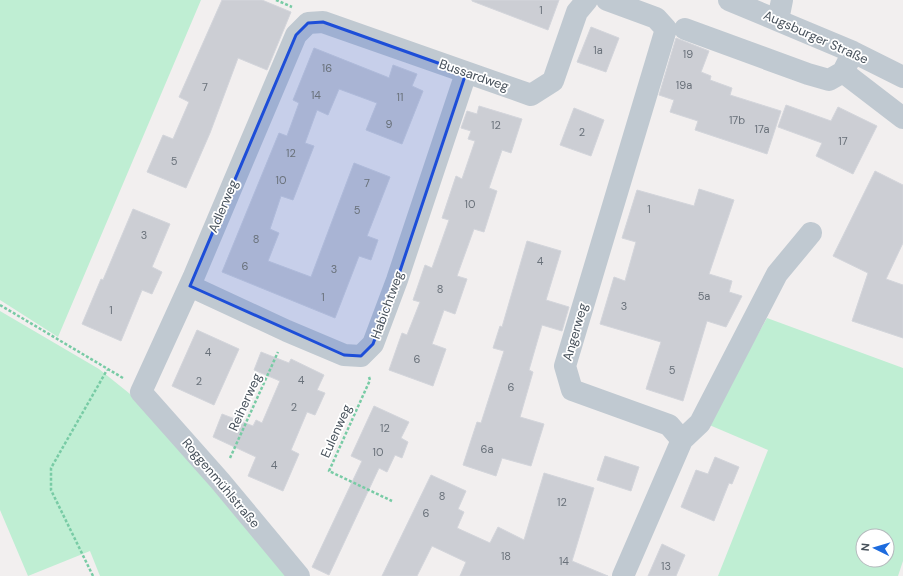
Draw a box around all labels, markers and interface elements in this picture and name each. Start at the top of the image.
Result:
house number: 1 [539,3,543,17]
street label: Augsburger Straße [761,6,871,68]
house number: 1a [593,43,603,57]
house number: 19 [683,47,693,61]
street label: Bussardweg [437,55,511,95]
house number: 16 [322,61,332,75]
house number: 19a [676,78,692,92]
house number: 7 [202,80,208,94]
house number: 14 [311,88,321,102]
house number: 11 [397,90,403,104]
house number: 17b [729,113,745,127]
house number: 9 [386,117,393,131]
house number: 12 [491,118,501,132]
house number: 17a [755,122,769,136]
house number: 2 [579,125,585,139]
house number: 17 [838,134,848,148]
house number: 12 [286,146,296,160]
house number: 5 [171,154,178,168]
house number: 10 [276,173,286,187]
house number: 7 [364,176,370,190]
street label: Adlerweg [204,177,242,235]
house number: 10 [465,197,475,211]
house number: 1 [647,202,651,216]
house number: 5 [354,203,361,217]
house number: 3 [141,228,147,242]
house number: 8 [253,232,259,246]
house number: 4 [537,254,544,268]
house number: 6 [242,259,249,273]
house number: 3 [331,262,337,276]
street label: Habichtweg [367,269,407,341]
house number: 8 [437,282,443,296]
house number: 5a [698,289,710,303]
house number: 1 [321,290,325,304]
house number: 3 [621,299,627,313]
street label: Angerweg [559,301,591,363]
house number: 1 [109,303,113,317]
house number: 4 [205,345,212,359]
house number: 6 [414,352,421,366]
house number: 5 [669,363,676,377]
street label: Reiherweg [225,370,265,434]
house number: 4 [298,373,305,387]
house number: 2 [196,374,202,388]
house number: 6 [508,380,515,394]
house number: 2 [291,400,297,414]
street label: Eulenweg [317,402,355,460]
house number: 12 [380,421,390,435]
street label: Roggenmühlstraße [178,435,264,531]
house number: 6a [481,442,493,456]
house number: 10 [373,445,383,459]
house number: 4 [271,458,278,472]
house number: 8 [439,489,445,503]
house number: 12 [557,495,567,509]
house number: 6 [423,506,430,520]
north arrow [855,528,895,568]
text: N [858,543,872,552]
house number: 18 [501,549,511,563]
house number: 14 [559,554,569,568]
house number: 13 [661,559,671,573]

